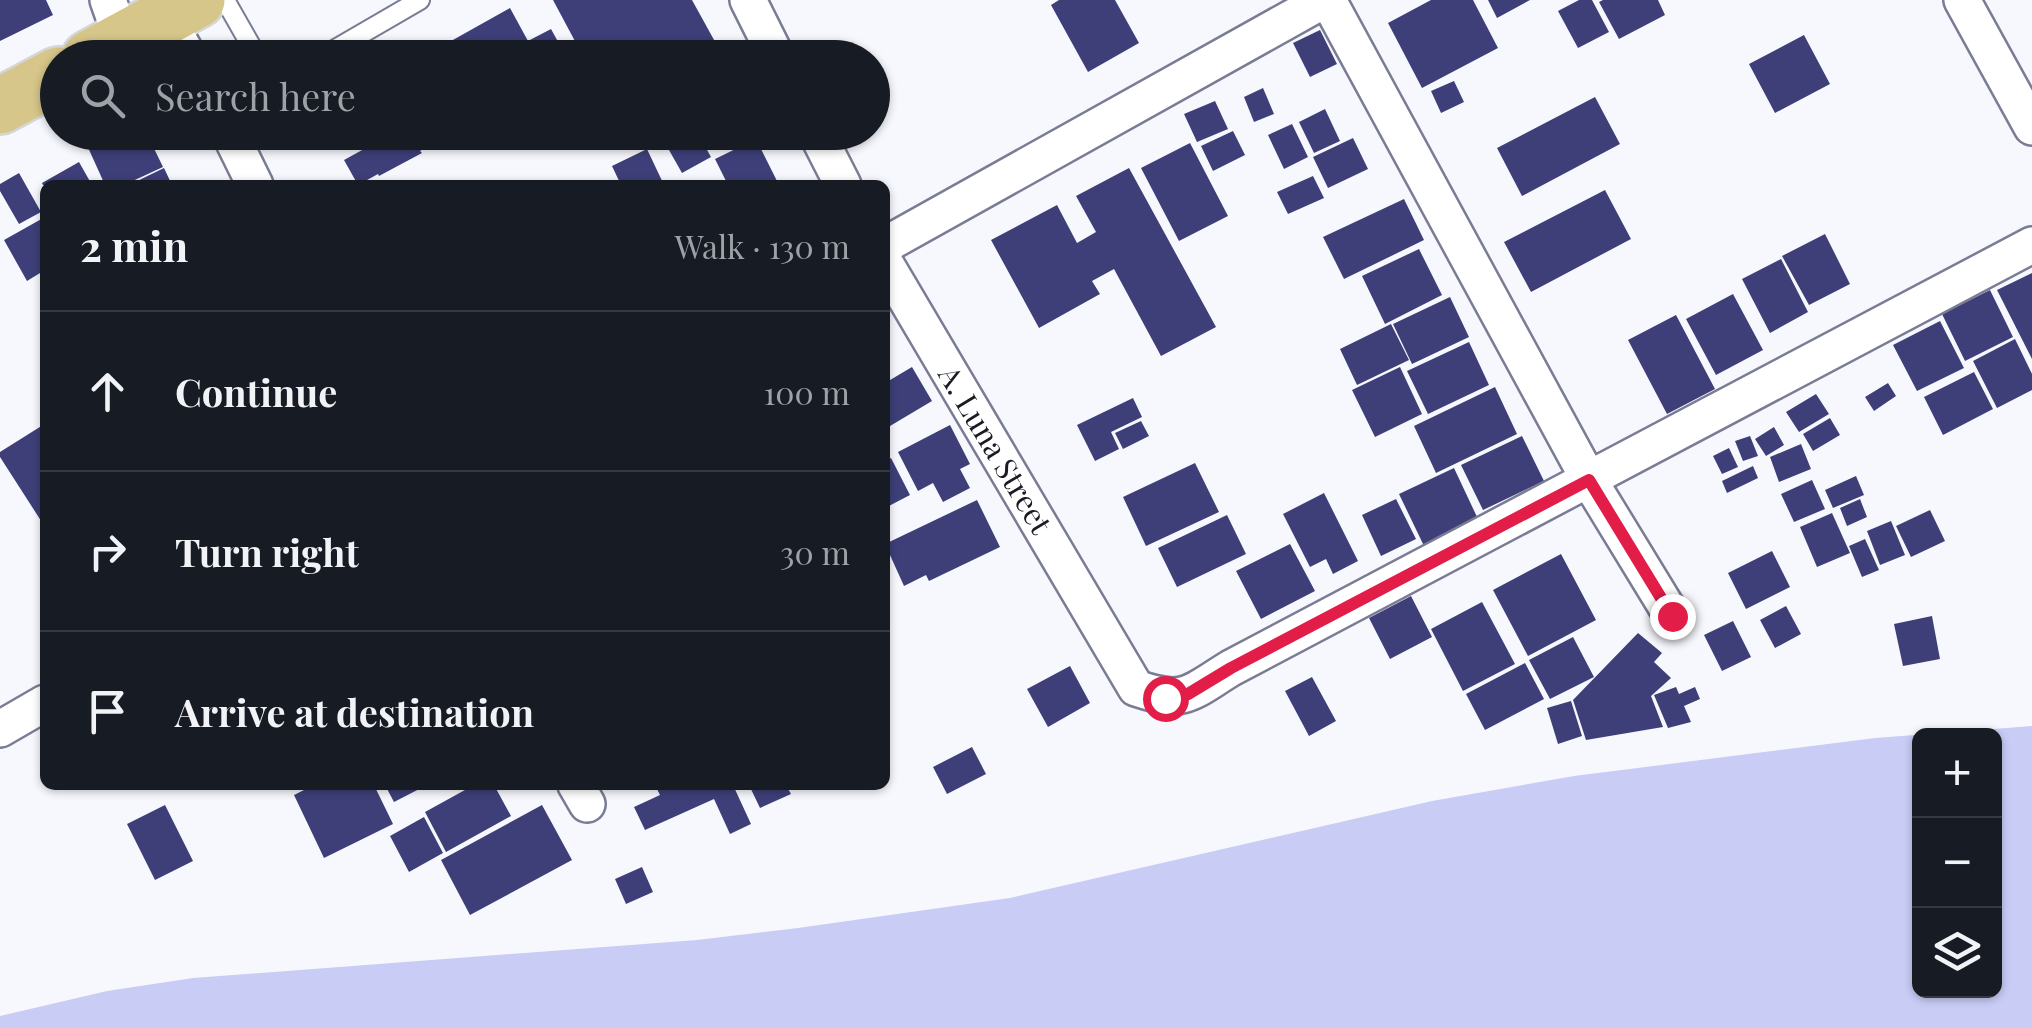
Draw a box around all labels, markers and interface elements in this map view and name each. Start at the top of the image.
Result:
search box [40,40,890,150]
icon: search [75,68,130,123]
text: Search here [155,70,356,121]
text: 2 min [80,217,188,273]
text: Walk · 130 m [675,224,850,267]
street label: A. Luna Street [930,357,1062,541]
icon: ahead [80,364,135,419]
text: Continue [175,366,337,417]
text: 100 m [763,370,850,413]
icon: right [80,524,135,579]
text: Turn right [175,526,359,577]
text: 30 m [780,530,850,573]
route end [1650,594,1696,640]
route start [1143,676,1189,722]
icon: arrive [80,684,135,739]
text: Arrive at destination [175,686,534,737]
map controls [1912,728,2002,998]
button: + [1912,728,2002,818]
button: − [1912,818,2002,908]
button: layers [1912,908,2002,998]

